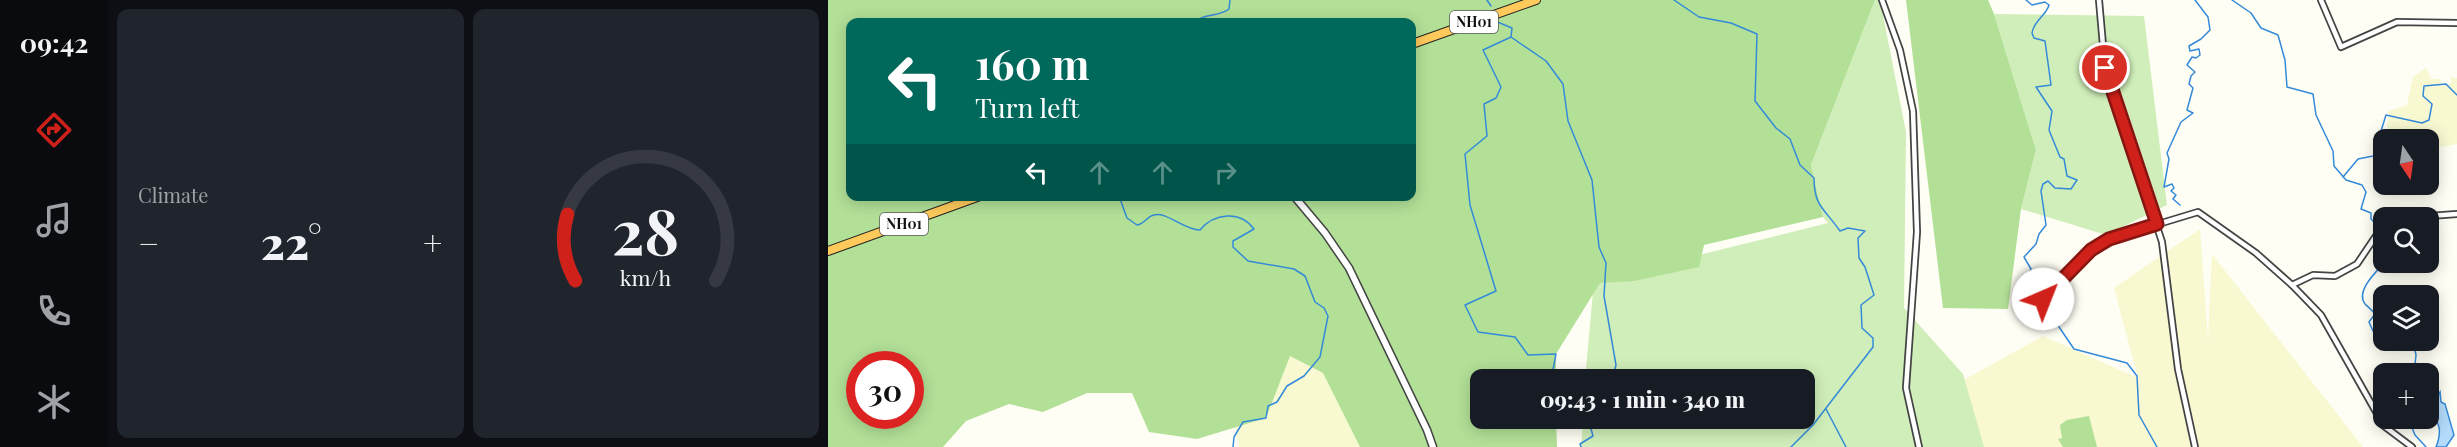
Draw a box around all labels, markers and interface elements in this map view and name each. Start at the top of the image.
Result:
road number: NH01 [1450,11,1498,33]
text: 09:42 [20,24,88,60]
text: 160 m [975,35,1090,91]
icon: left [876,42,954,120]
pin [2079,42,2130,93]
icon: arrive [2088,51,2121,84]
text: Turn left [975,89,1079,125]
icon: directions [33,109,75,151]
north arrow [2373,129,2439,195]
map controls [2373,129,2439,429]
icon: left [1020,156,1053,189]
icon: ahead [1083,156,1116,189]
icon: ahead [1146,156,1179,189]
icon: right [1209,156,1242,189]
text: Climate [138,181,208,208]
text: 28 [612,187,680,271]
icon: music [33,199,75,241]
button: search [2373,207,2439,273]
text: 22° [261,211,322,271]
road number: NH01 [880,213,928,235]
text: − [138,220,159,264]
text: + [423,220,442,264]
text: km/h [620,263,672,291]
position arrow [2011,267,2075,331]
button: layers [2373,285,2439,351]
icon: phone [33,290,75,332]
speed limit sign: 30 [846,351,924,429]
button: + [2373,363,2439,429]
icon: climate [33,381,75,423]
text: 09:43 · 1 min · 340 m [1540,384,1745,414]

